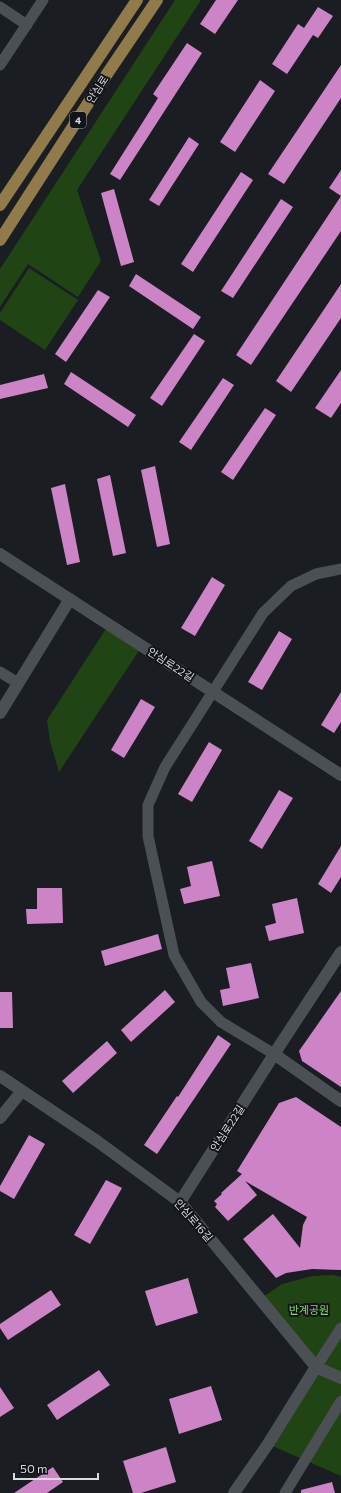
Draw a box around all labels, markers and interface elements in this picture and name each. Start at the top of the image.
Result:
street label: 안심로 [83,73,111,105]
road number: 4 [70,112,86,128]
street label: 안심로22길 [145,644,197,684]
street label: 안심로22길 [207,1102,247,1154]
street label: 안심로16길 [172,1196,216,1244]
park label: 반계공원 [289,1303,329,1316]
scale bar [14,1455,98,1481]
text: 50 m [20,1461,48,1475]

